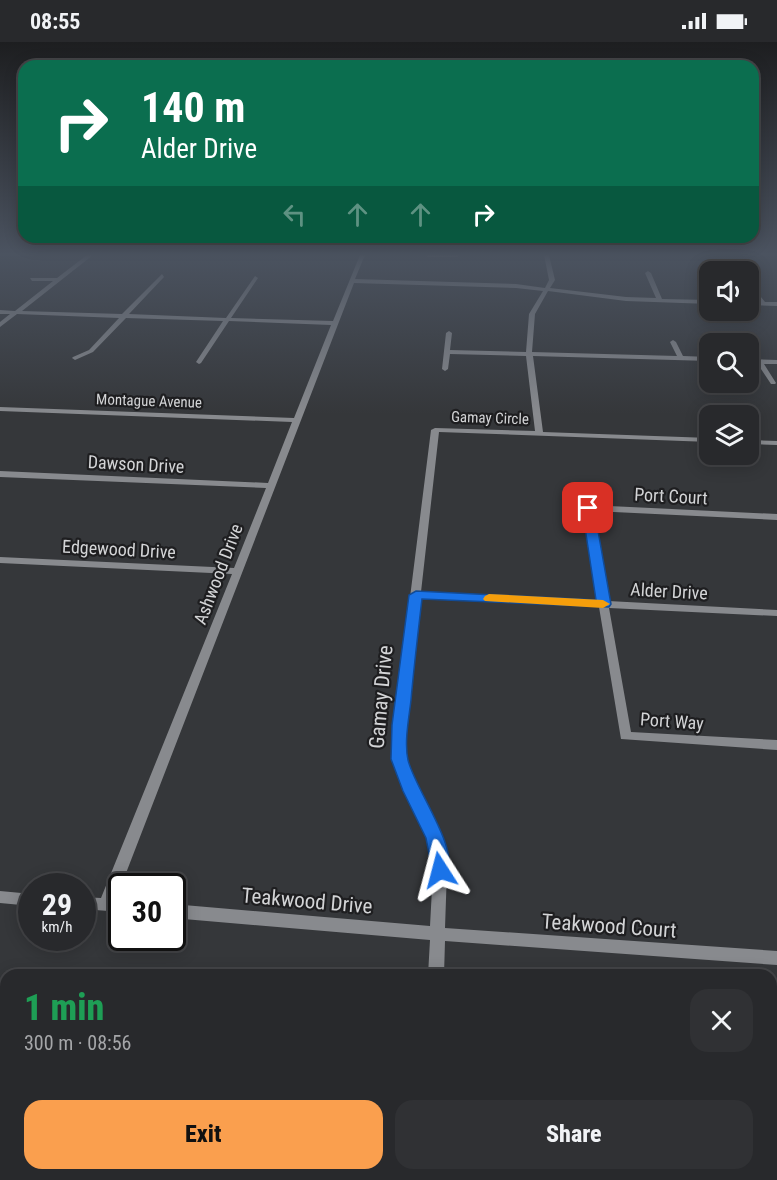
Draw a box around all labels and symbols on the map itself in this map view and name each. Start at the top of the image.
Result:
street label: Montague Avenue [96,390,202,412]
street label: Gamay Circle [451,408,529,428]
street label: Dawson Drive [87,451,185,477]
pin [562,482,613,533]
street label: Port Court [634,484,708,508]
street label: Ashwood Drive [189,521,247,627]
street label: Edgewood Drive [62,536,176,562]
street label: Alder Drive [630,578,708,604]
street label: Gamay Drive [365,644,397,750]
street label: Port Way [640,708,705,734]
position arrow [408,838,472,902]
speed limit sign: 30 [108,873,186,951]
street label: Teakwood Drive [241,883,374,919]
street label: Teakwood Court [541,909,677,943]

